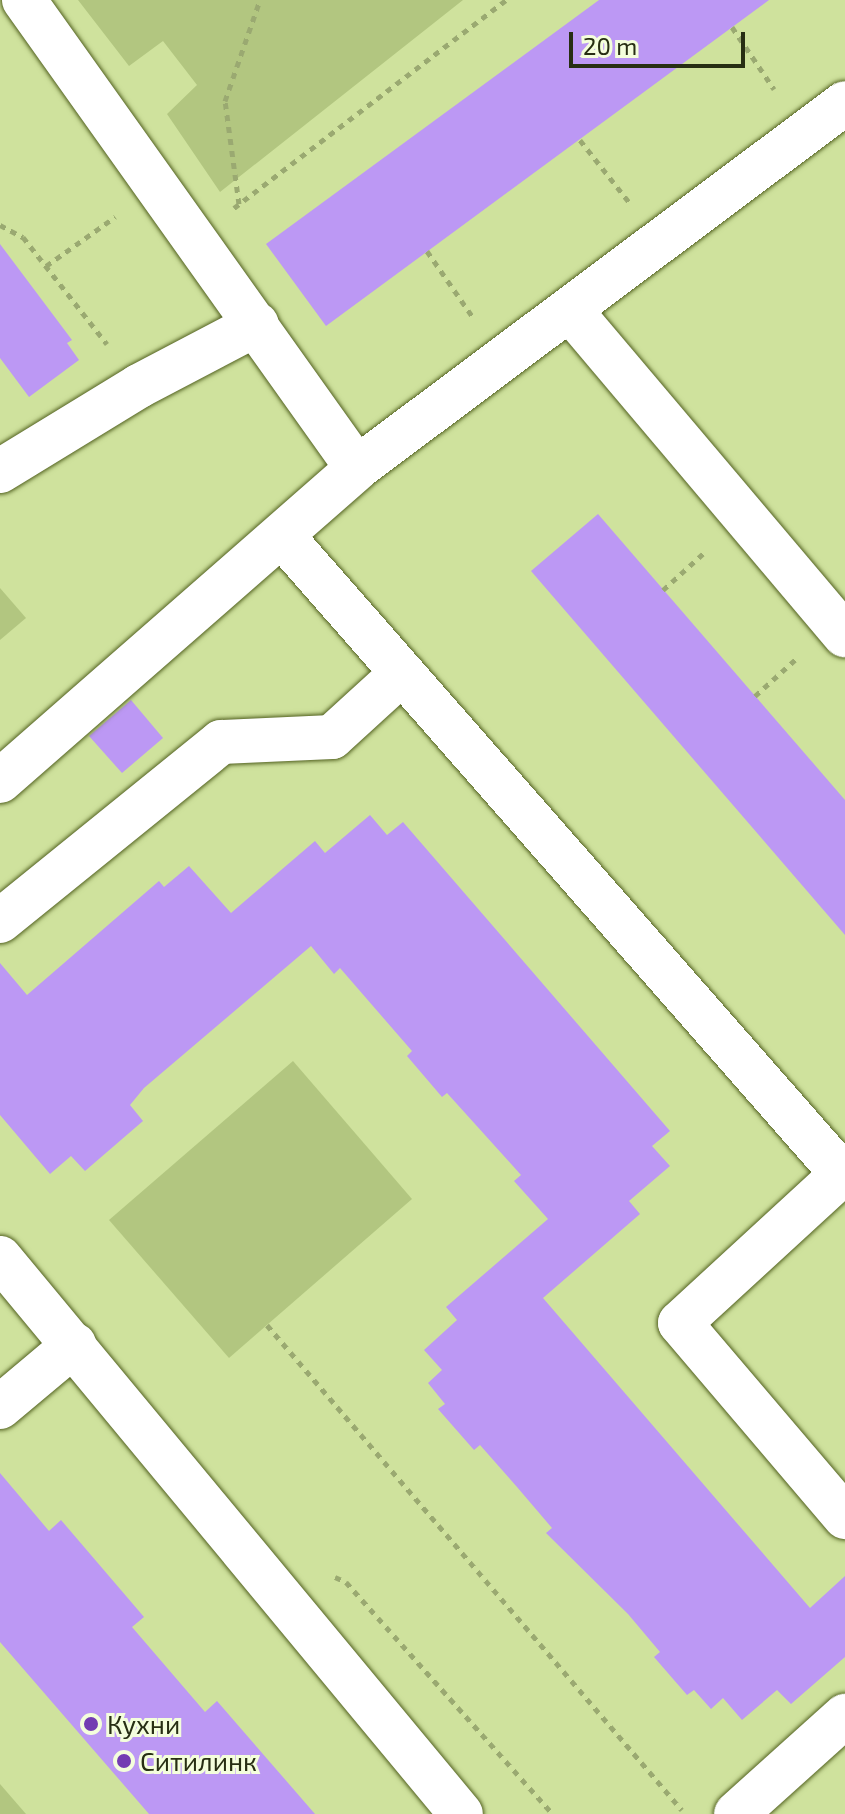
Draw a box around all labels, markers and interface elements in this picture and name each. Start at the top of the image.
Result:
scale bar [573,16,749,66]
text: 20 m [583,31,637,60]
place label: Кухни [107,1708,180,1740]
marker: Кухни [82,1715,100,1733]
place label: Ситилинк [140,1745,257,1777]
marker: Ситилинк [115,1752,133,1770]

